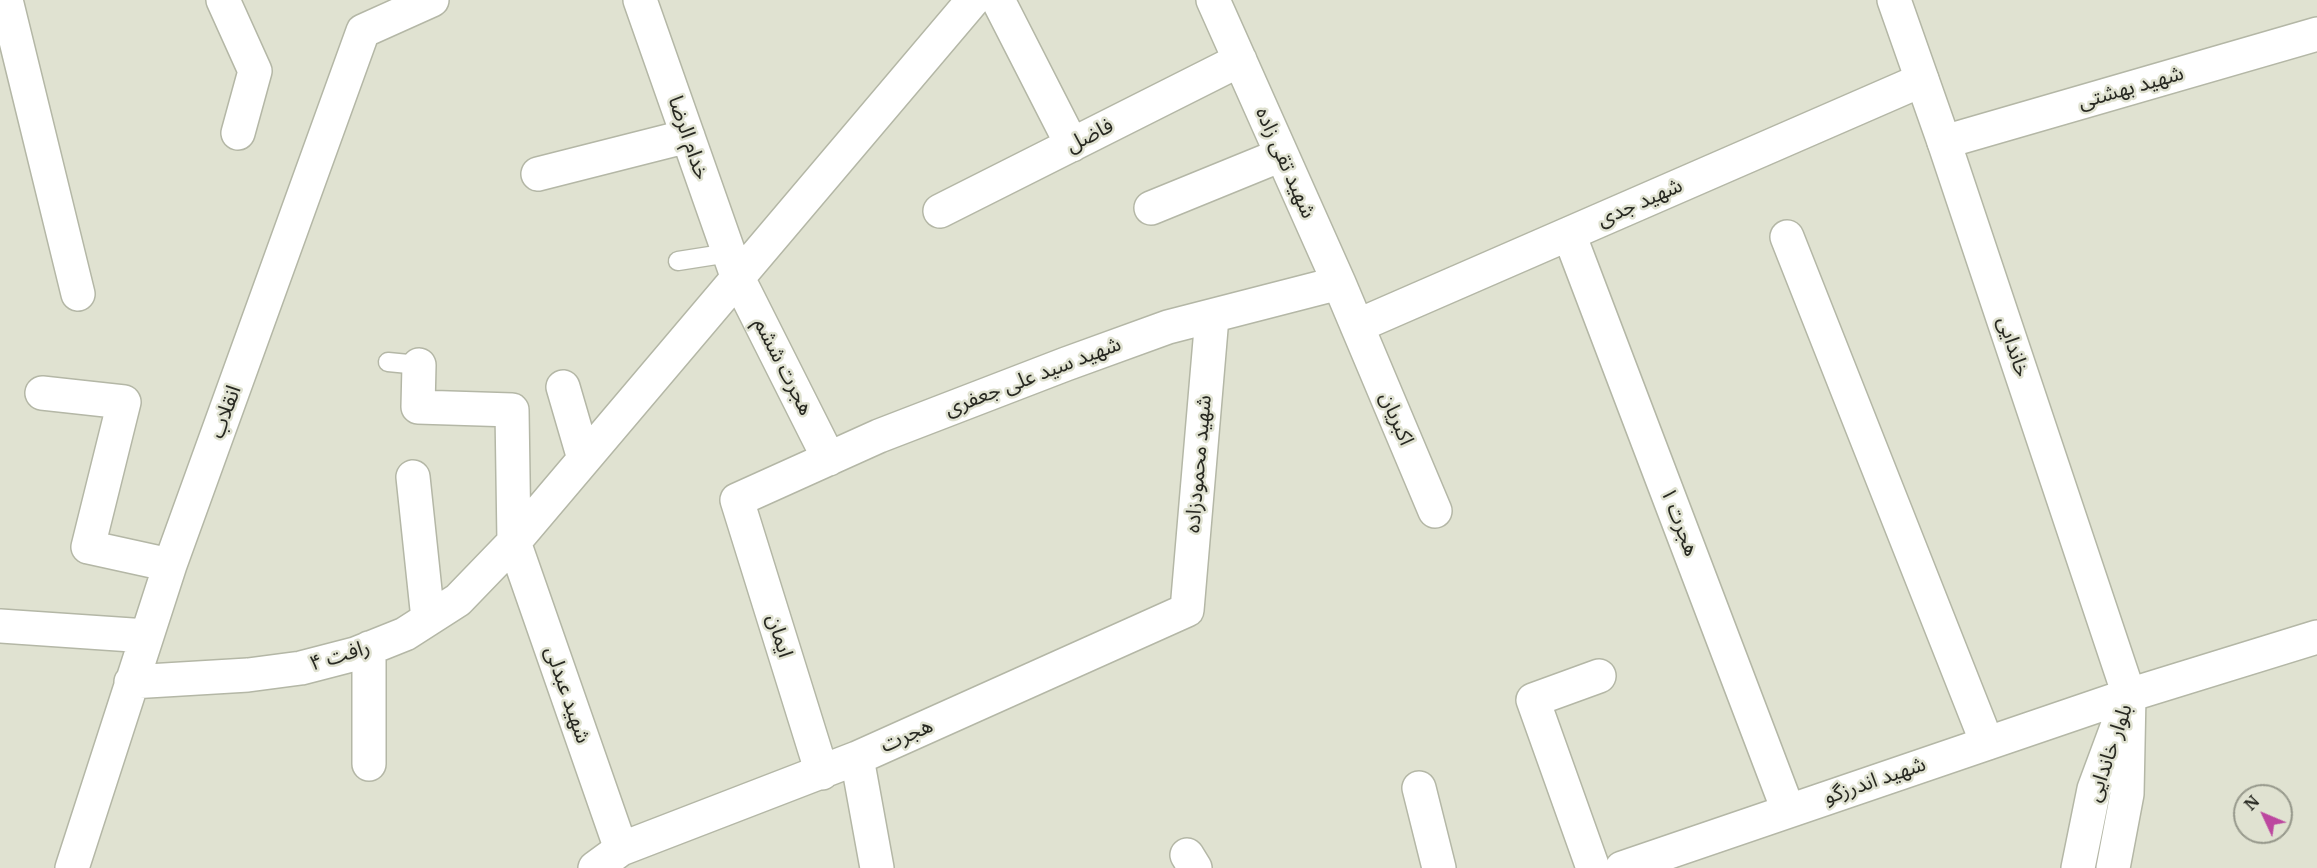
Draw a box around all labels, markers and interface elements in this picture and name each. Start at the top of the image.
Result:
street label: شهید بهشتی [2075,61,2187,115]
street label: خدام الرضا [662,93,714,183]
street label: شهید تقی زاده [1249,104,1321,222]
street label: فاضل [1062,113,1118,159]
street label: شهید جدی [1593,173,1687,233]
street label: هجرت ششم [748,314,818,420]
street label: خاندایی [1991,314,2035,380]
street label: شهید سید علی جعفری [941,332,1125,422]
street label: انقلاب [205,382,247,442]
street label: اکبریان [1374,389,1418,449]
street label: شهید محمودزاده [1180,394,1218,534]
street label: هجرت ۱ [1654,484,1704,560]
street label: ایمان [761,611,797,661]
street label: رافت ۴ [307,635,373,677]
street label: شهید عبدلی [539,643,595,747]
street label: بلوار خاندایی [2082,701,2138,805]
street label: هجرت [877,713,937,759]
street label: شهید اندرزگو [1821,752,1929,810]
north arrow [2233,784,2293,844]
text: N [2240,791,2263,814]

